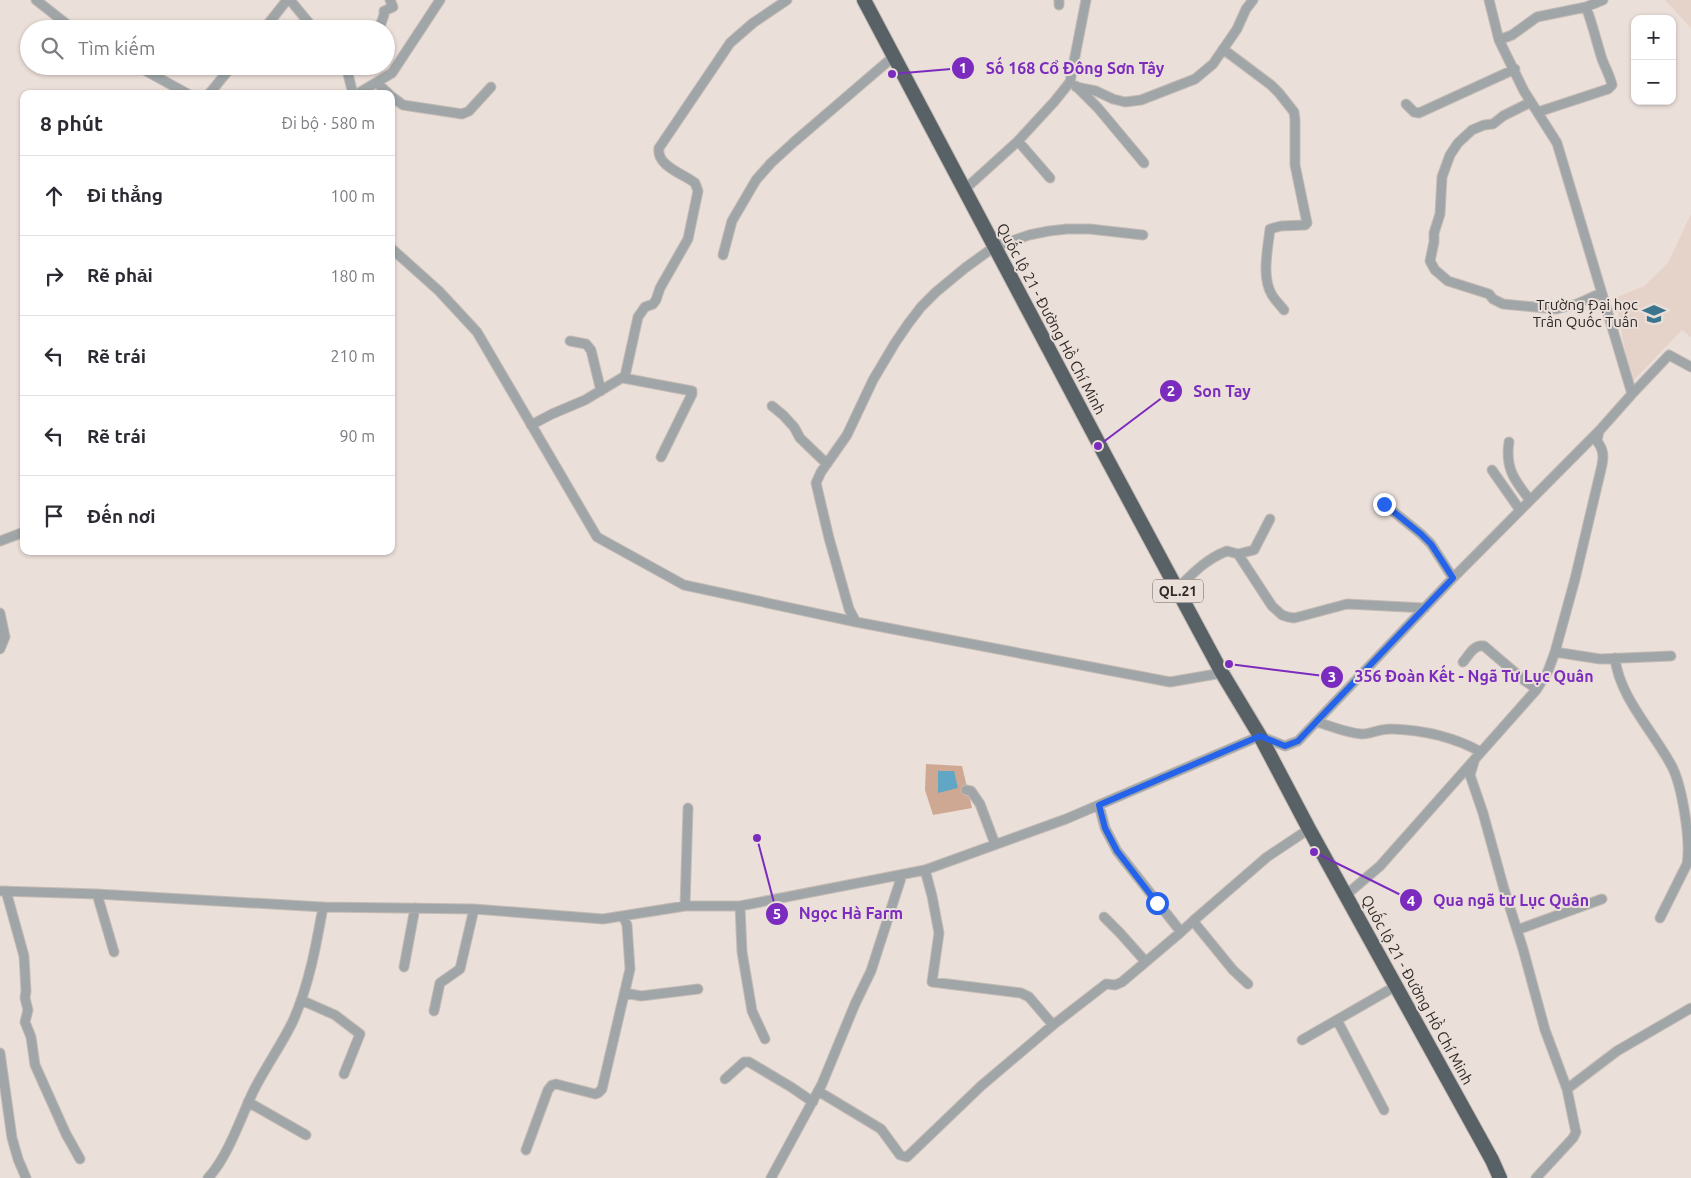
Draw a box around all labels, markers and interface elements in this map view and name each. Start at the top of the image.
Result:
map controls [1631,15,1676,105]
button: + [1631,15,1676,60]
search box [20,20,395,75]
icon: search [38,34,66,62]
text: Tìm kiếm [78,37,155,59]
callout: Số 168 Cổ Đông Sơn Tây [951,53,1175,84]
text: Số 168 Cổ Đông Sơn Tây [986,56,1165,77]
text: 1 [959,59,967,76]
button: − [1631,60,1676,105]
text: 8 phút [40,111,103,135]
text: Đi bộ · 580 m [281,114,375,132]
icon: ahead [40,182,68,210]
text: Đi thẳng [87,184,163,206]
text: 100 m [330,187,375,205]
street label: Quốc lộ 21 - Đường Hồ Chí Minh [994,219,1111,417]
icon: right [40,262,68,290]
text: Rẽ phải [87,264,153,286]
text: 180 m [330,267,375,285]
place label: Trường Đại học Trần Quốc Tuấn [1533,296,1638,330]
school or university icon: Trường Đại học Trần Quốc Tuấn [1641,301,1667,327]
icon: left [40,342,68,370]
text: Rẽ trái [87,345,146,367]
text: 210 m [330,347,375,365]
callout: Son Tay [1158,376,1261,407]
text: 2 [1167,382,1175,399]
text: Son Tay [1193,382,1251,400]
icon: left [40,422,68,450]
text: Rẽ trái [87,425,146,447]
text: 90 m [339,427,375,445]
route end [1373,493,1396,516]
icon: arrive [40,502,68,530]
text: Đến nơi [87,505,156,527]
road number: QL.21 [1153,580,1203,602]
callout: 356 Đoàn Kết - Ngã Tư Lục Quân [1319,661,1603,692]
text: 356 Đoàn Kết - Ngã Tư Lục Quân [1354,664,1594,685]
text: 3 [1328,668,1336,685]
callout: Qua ngã tư Lục Quân [1398,885,1599,916]
street label: Quốc lộ 21 - Đường Hồ Chí Minh [1358,891,1478,1087]
text: Qua ngã tư Lục Quân [1433,891,1589,909]
route start [1146,892,1169,915]
text: 4 [1407,892,1415,909]
callout: Ngọc Hà Farm [764,898,914,929]
text: Ngọc Hà Farm [799,904,903,922]
text: 5 [773,905,781,922]

